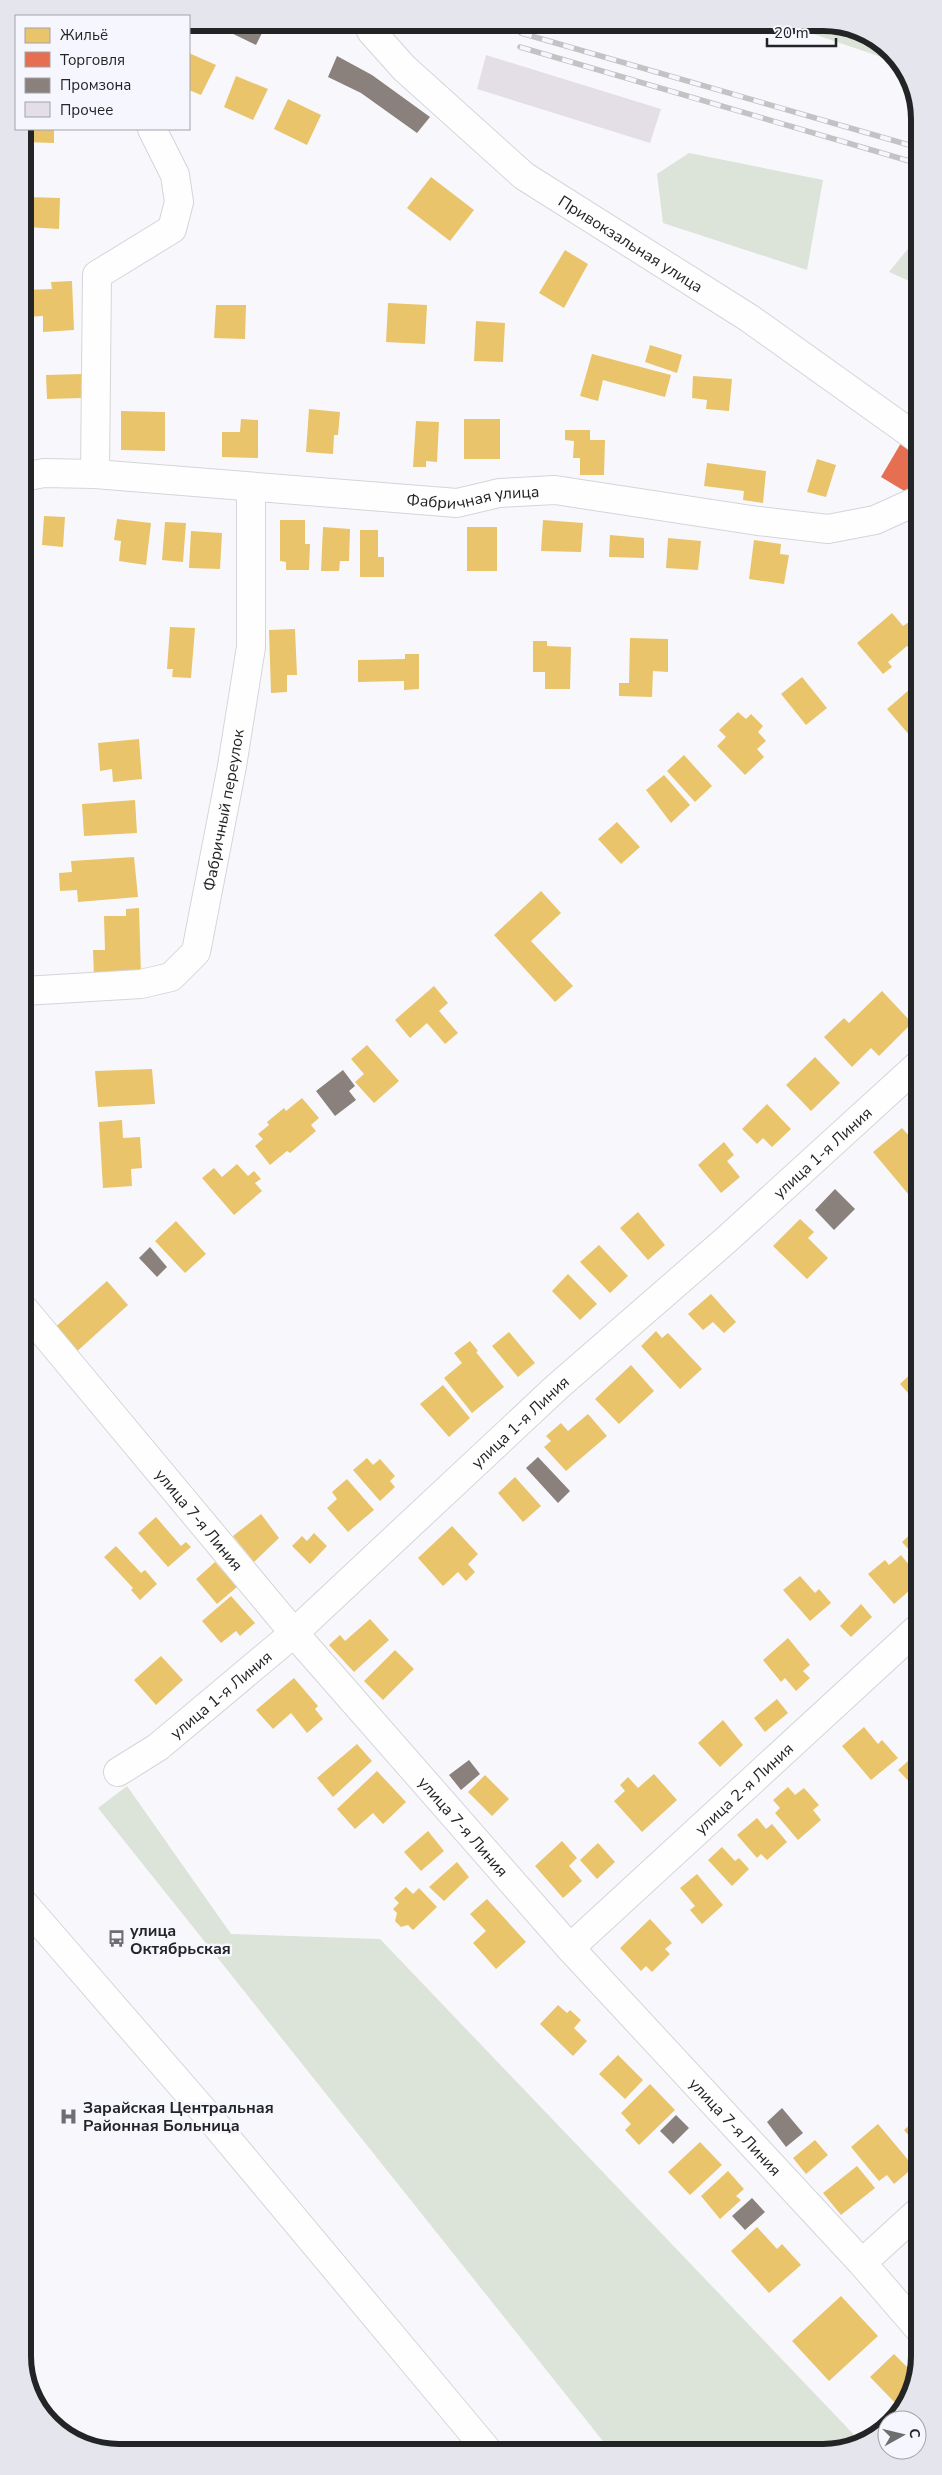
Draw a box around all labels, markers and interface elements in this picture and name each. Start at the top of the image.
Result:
legend [15,15,190,130]
scale bar [767,15,836,47]
text: 20 m [774,23,809,43]
text: Жильё [60,25,108,45]
text: Торговля [60,50,125,70]
text: Промзона [60,75,131,95]
text: Прочее [60,100,113,120]
street label: Привокзальная улица [554,190,707,298]
street label: Фабричная улица [405,481,540,515]
street label: Фабричный переулок [198,727,250,893]
street label: улица 1-я Линия [769,1102,877,1204]
street label: улица 1-я Линия [467,1371,574,1474]
street label: улица 7-я Линия [150,1464,248,1576]
street label: улица 1-я Линия [166,1646,277,1744]
street label: улица 2-я Линия [690,1738,798,1840]
street label: улица 7-я Линия [413,1772,513,1882]
place label: улица Октябрьская [130,1920,231,1960]
bus stop icon: улица Октябрьская [106,1929,126,1949]
street label: улица 7-я Линия [684,2073,786,2181]
place label: Зарайская Центральная Районная Больница [83,2097,274,2137]
hospital icon: Зарайская Центральная Районная Больница [59,2106,79,2126]
north arrow [877,2410,927,2460]
text: С [904,2427,925,2440]

